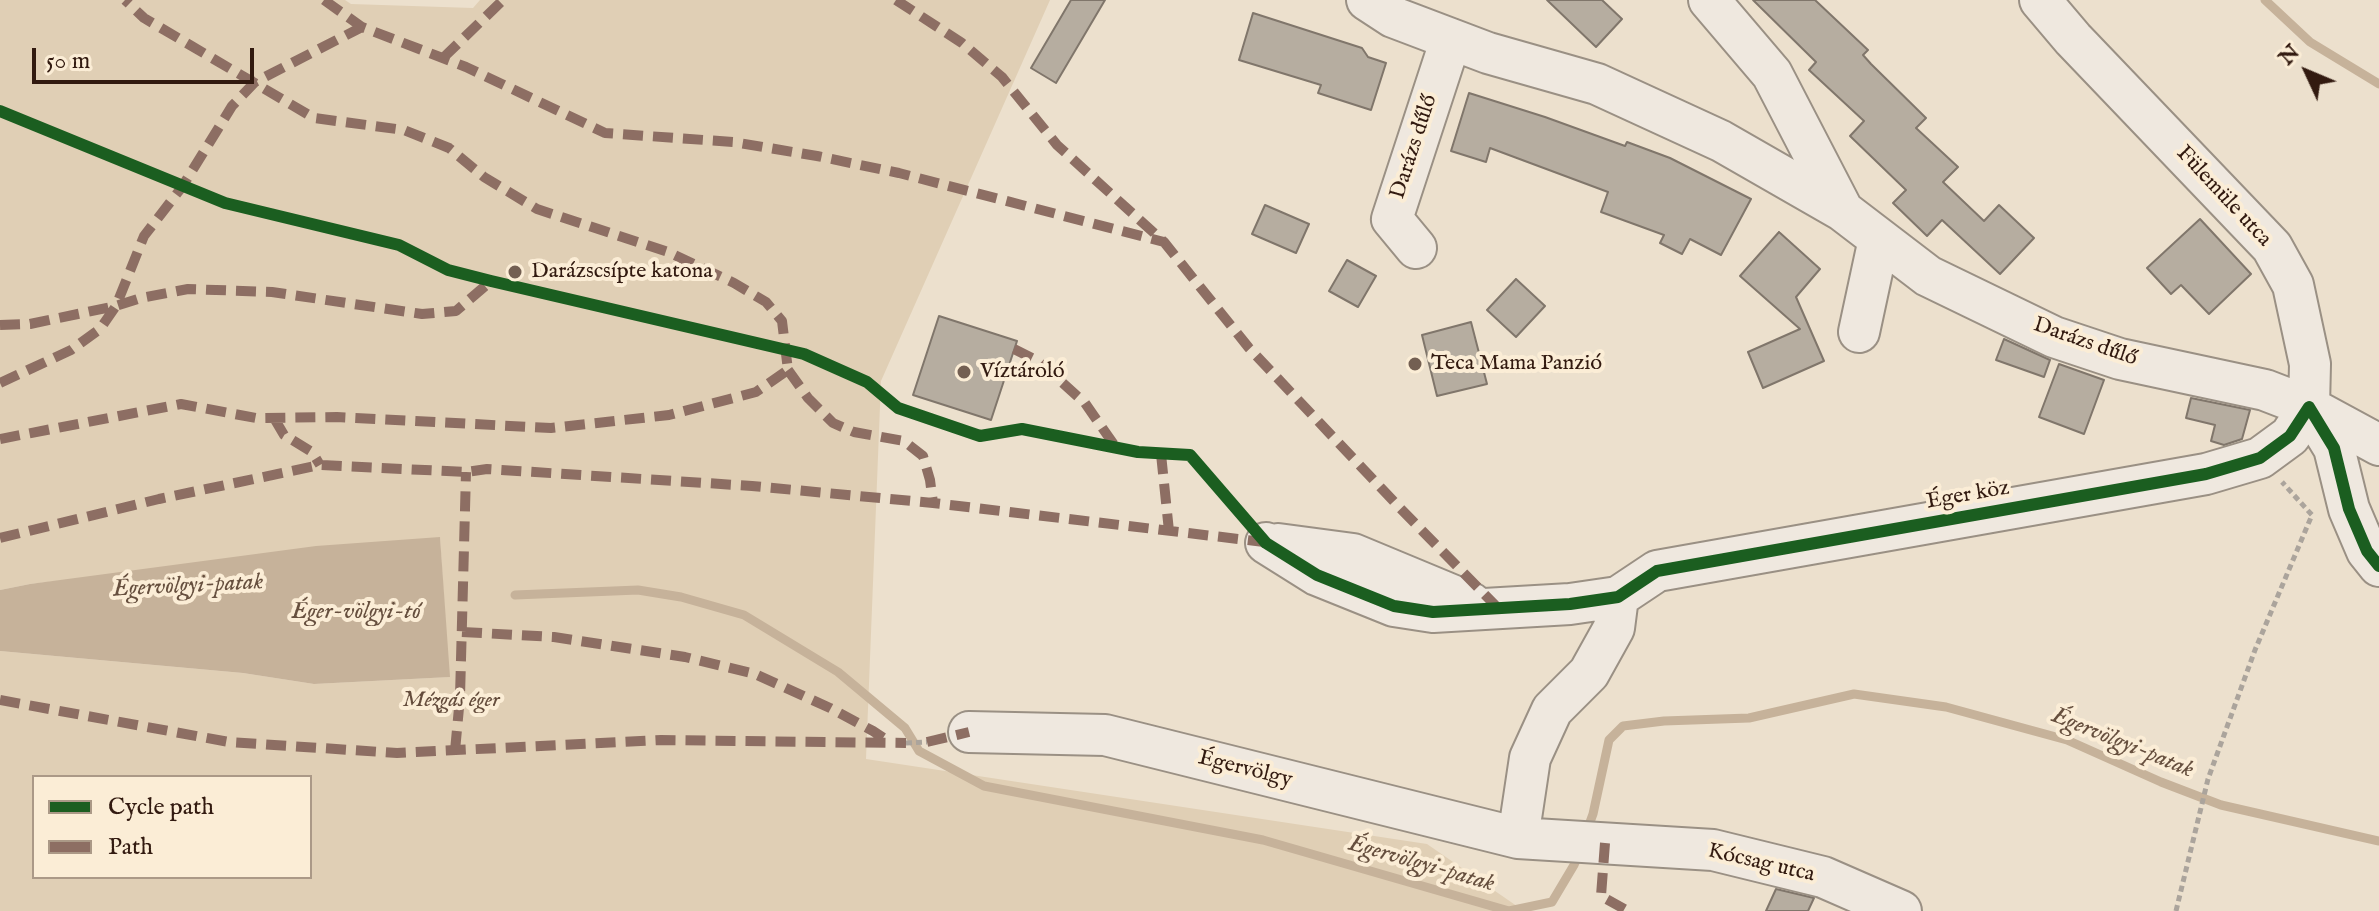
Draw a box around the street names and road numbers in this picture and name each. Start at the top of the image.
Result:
street label: Darázs dűlő [1386,91,1444,203]
street label: Fülemüle utca [2170,141,2276,253]
street label: Darázs dűlő [2029,313,2141,373]
street label: Éger köz [1924,476,2012,516]
street label: Égervölgy [1195,746,1295,794]
street label: Kócsag utca [1705,839,1817,889]

